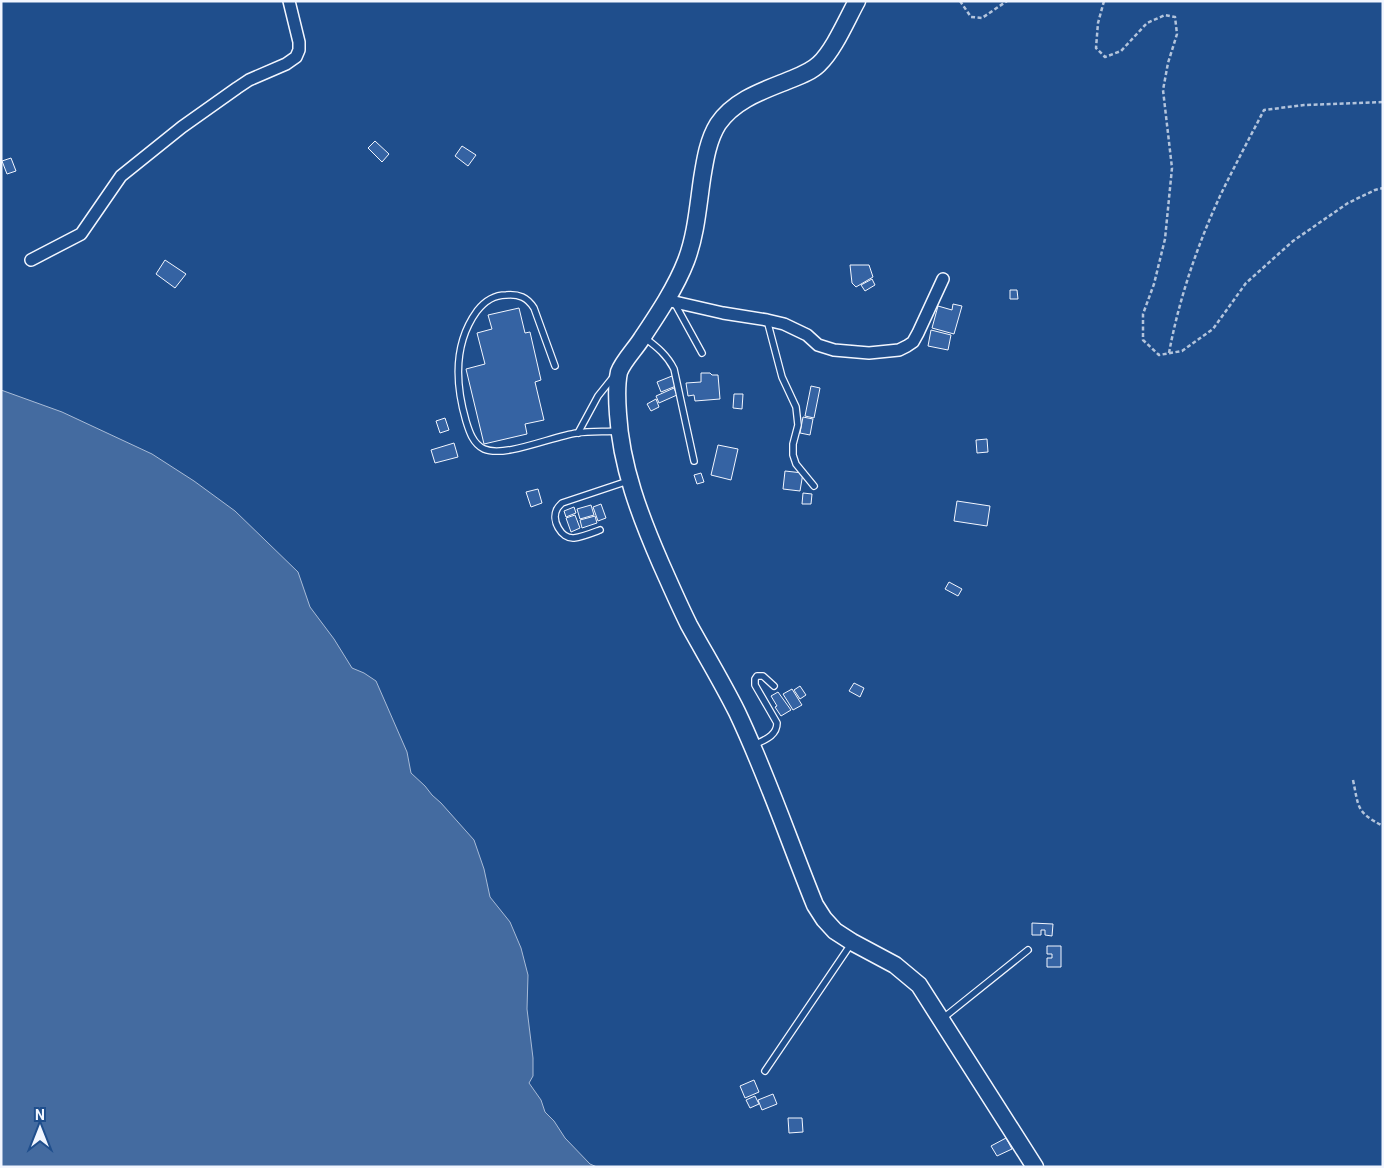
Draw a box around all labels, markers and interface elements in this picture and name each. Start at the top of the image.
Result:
north arrow [15,1103,65,1153]
text: N [35,1107,45,1123]

